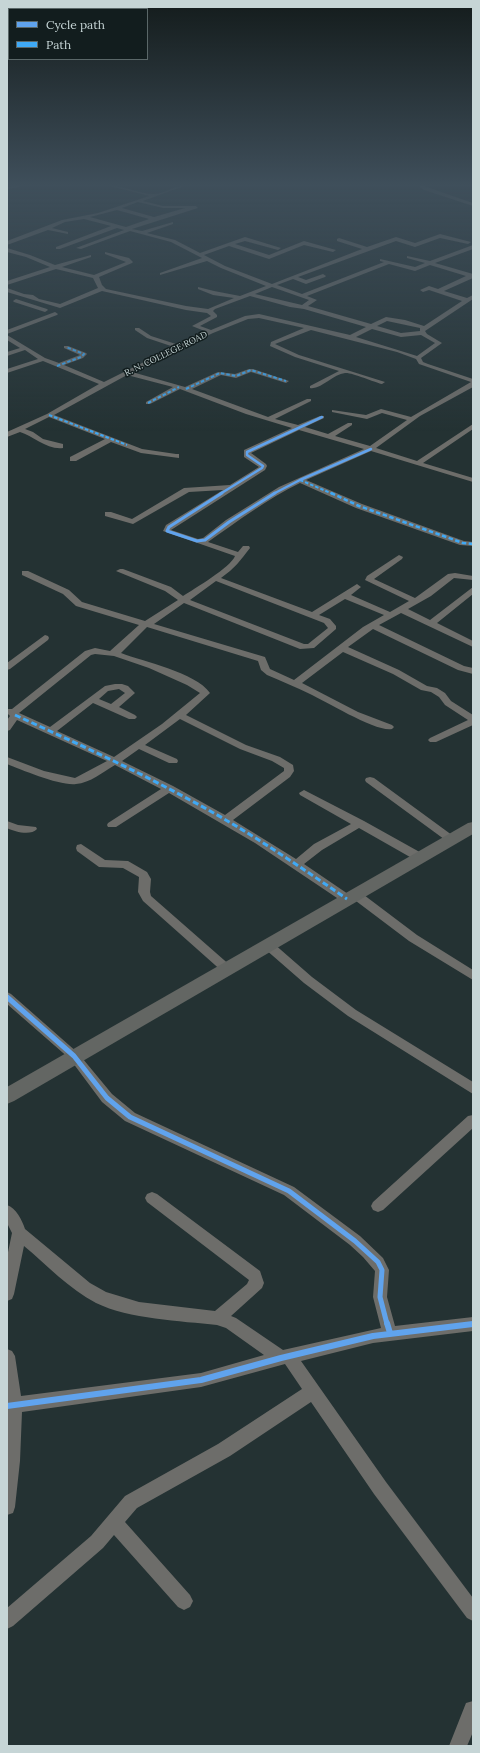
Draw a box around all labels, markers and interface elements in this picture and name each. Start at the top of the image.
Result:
legend [8,8,148,60]
text: Cycle path [46,17,105,32]
text: Path [46,37,71,52]
street label: R. N. COLLEGE ROAD [123,329,209,379]

